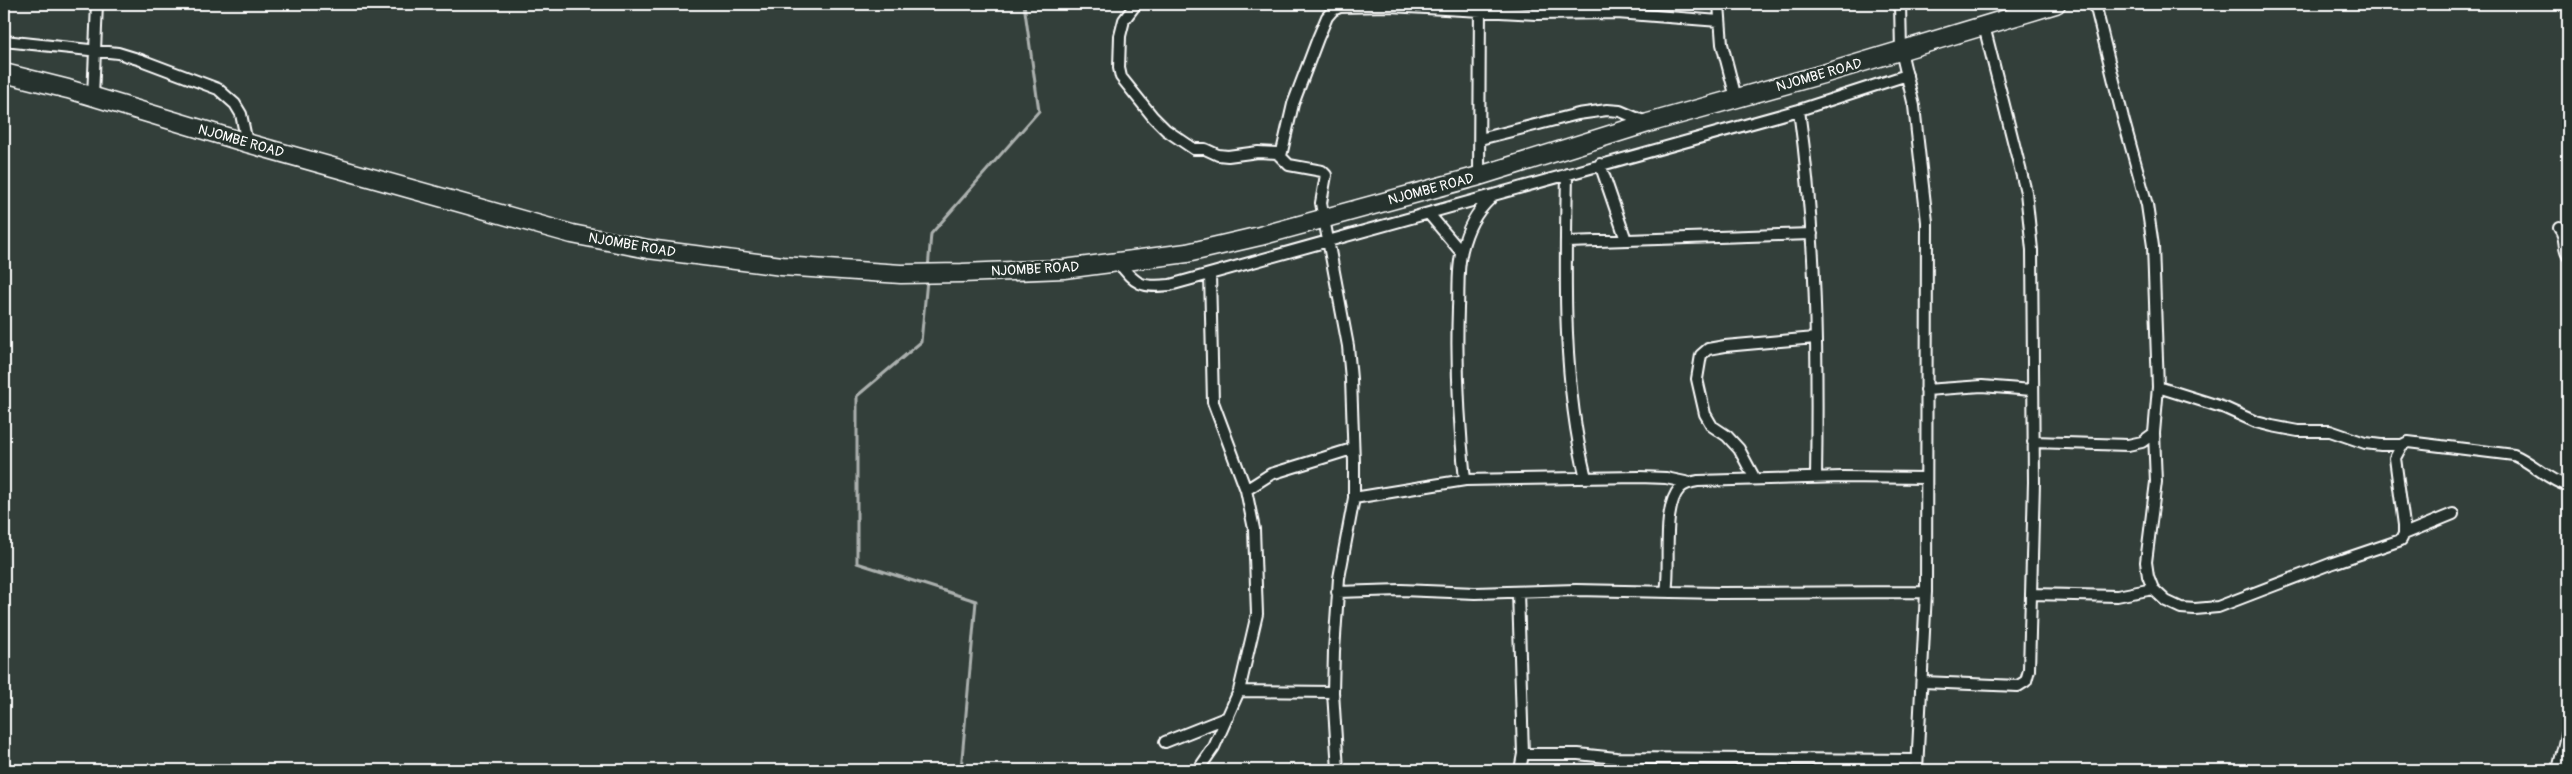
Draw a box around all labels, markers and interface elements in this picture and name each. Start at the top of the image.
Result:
street label: NJOMBE ROAD [1774,55,1864,95]
street label: NJOMBE ROAD [196,121,286,161]
street label: NJOMBE ROAD [1386,169,1476,209]
street label: NJOMBE ROAD [587,229,677,261]
street label: NJOMBE ROAD [990,258,1080,280]

